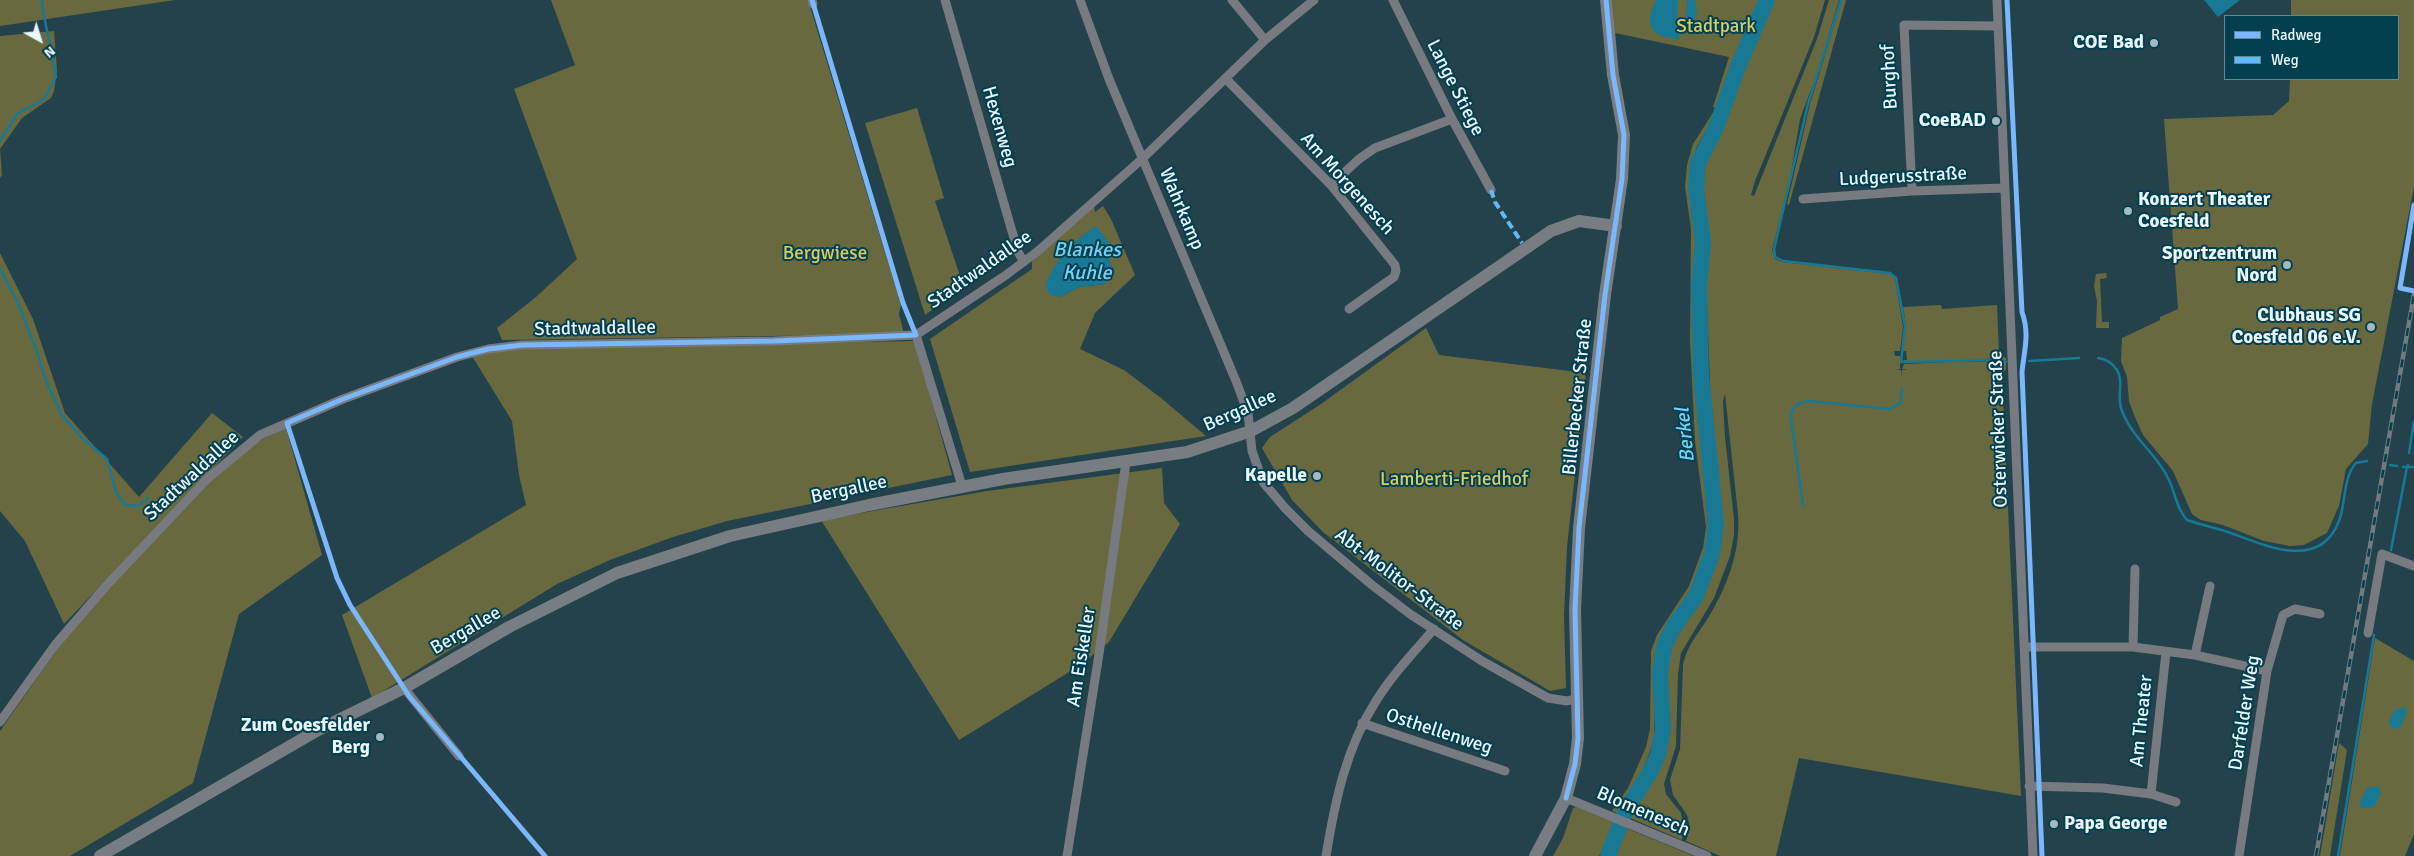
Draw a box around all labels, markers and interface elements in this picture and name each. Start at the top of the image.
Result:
north arrow [15,15,65,65]
legend [2224,15,2399,80]
park label: Stadtpark [1676,16,1756,38]
text: Radweg [2271,26,2321,44]
place label: COE Bad [2073,32,2144,54]
street label: Lange Stiege [1421,36,1489,140]
marker: COE Bad [2148,37,2160,49]
text: N [41,42,59,62]
street label: Burghof [1877,44,1903,110]
text: Weg [2271,51,2299,69]
street label: Hexenweg [977,84,1021,170]
place label: CoeBAD [1919,110,1986,132]
marker: CoeBAD [1990,115,2002,127]
street label: Am Morgenesch [1295,128,1399,240]
street label: Ludgerusstraße [1838,162,1968,192]
street label: Wahrkamp [1154,165,1208,253]
place label: Konzert Theater Coesfeld [2138,189,2270,233]
marker: Konzert Theater Coesfeld [2122,205,2134,217]
street label: Stadtwaldallee [924,226,1036,314]
water label: Blankes Kuhle [1053,239,1121,286]
park label: Bergwiese [783,243,867,265]
place label: Sportzentrum Nord [2162,243,2277,287]
marker: Sportzentrum Nord [2281,259,2293,271]
place label: Clubhaus SG Coesfeld 06 e.V. [2232,305,2361,349]
street label: Stadtwaldallee [534,317,656,341]
street label: Billerbecker Straße [1558,318,1598,476]
marker: Clubhaus SG Coesfeld 06 e.V. [2365,321,2377,333]
street label: Osterwicker Straße [1985,350,2013,508]
street label: Bergallee [1200,385,1280,437]
water label: Berkel [1671,406,1701,464]
street label: Stadtwaldallee [140,426,244,526]
place label: Kapelle [1245,465,1307,487]
park label: Lamberti-Friedhof [1380,469,1528,491]
marker: Kapelle [1311,470,1323,482]
street label: Bergallee [809,471,889,509]
street label: Abt-Molitor-Straße [1330,524,1468,636]
street label: Bergallee [427,602,505,660]
street label: Am Eiskeller [1063,605,1101,709]
street label: Darfelder Weg [2225,654,2265,772]
street label: Am Theater [2126,674,2158,768]
street label: Osthellenweg [1383,704,1495,760]
place label: Zum Coesfelder Berg [241,715,370,759]
marker: Zum Coesfelder Berg [374,731,386,743]
street label: Blomenesch [1593,782,1693,842]
place label: Papa George [2064,813,2167,835]
marker: Papa George [2048,818,2060,830]

